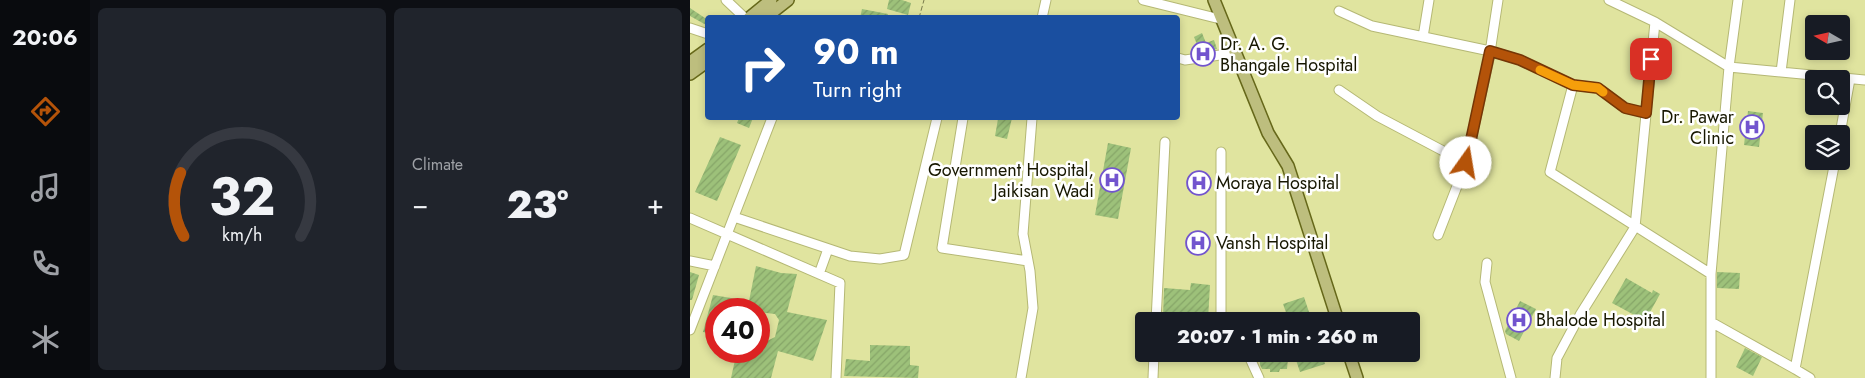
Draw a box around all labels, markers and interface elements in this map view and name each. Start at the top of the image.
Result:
north arrow [1805,15,1850,60]
map controls [1805,15,1850,170]
text: 20:06 [12,21,78,53]
text: 90 m [813,27,899,77]
place label: Dr. A. G. Bhangale Hospital [1220,31,1357,78]
icon: right [730,35,795,100]
pin [1630,38,1672,80]
hospital icon: Dr. A. G. Bhangale Hospital [1190,41,1216,67]
icon: arrive [1637,45,1665,73]
button: search [1805,70,1850,115]
text: Turn right [813,73,901,105]
icon: directions [28,94,63,129]
place label: Dr. Pawar Clinic [1661,104,1735,151]
hospital icon: Dr. Pawar Clinic [1739,114,1765,140]
button: layers [1805,125,1850,170]
position arrow [1439,136,1491,188]
text: Climate [412,153,463,176]
place label: Government Hospital, Jaikisan Wadi [928,157,1094,204]
text: 32 [209,159,275,235]
hospital icon: Government Hospital, Jaikisan Wadi [1099,167,1125,193]
icon: music [28,170,63,205]
hospital icon: Moraya Hospital [1186,170,1212,196]
place label: Moraya Hospital [1216,170,1339,196]
text: 23° [507,177,569,232]
text: − [412,184,429,225]
text: + [647,184,664,225]
text: km/h [222,222,262,248]
hospital icon: Vansh Hospital [1185,230,1211,256]
place label: Vansh Hospital [1216,230,1328,256]
icon: phone [28,246,63,281]
speed limit sign: 40 [705,298,770,363]
hospital icon: Bhalode Hospital [1506,307,1532,333]
place label: Bhalode Hospital [1536,307,1665,333]
icon: climate [28,322,63,357]
text: 20:07 · 1 min · 260 m [1177,323,1378,350]

